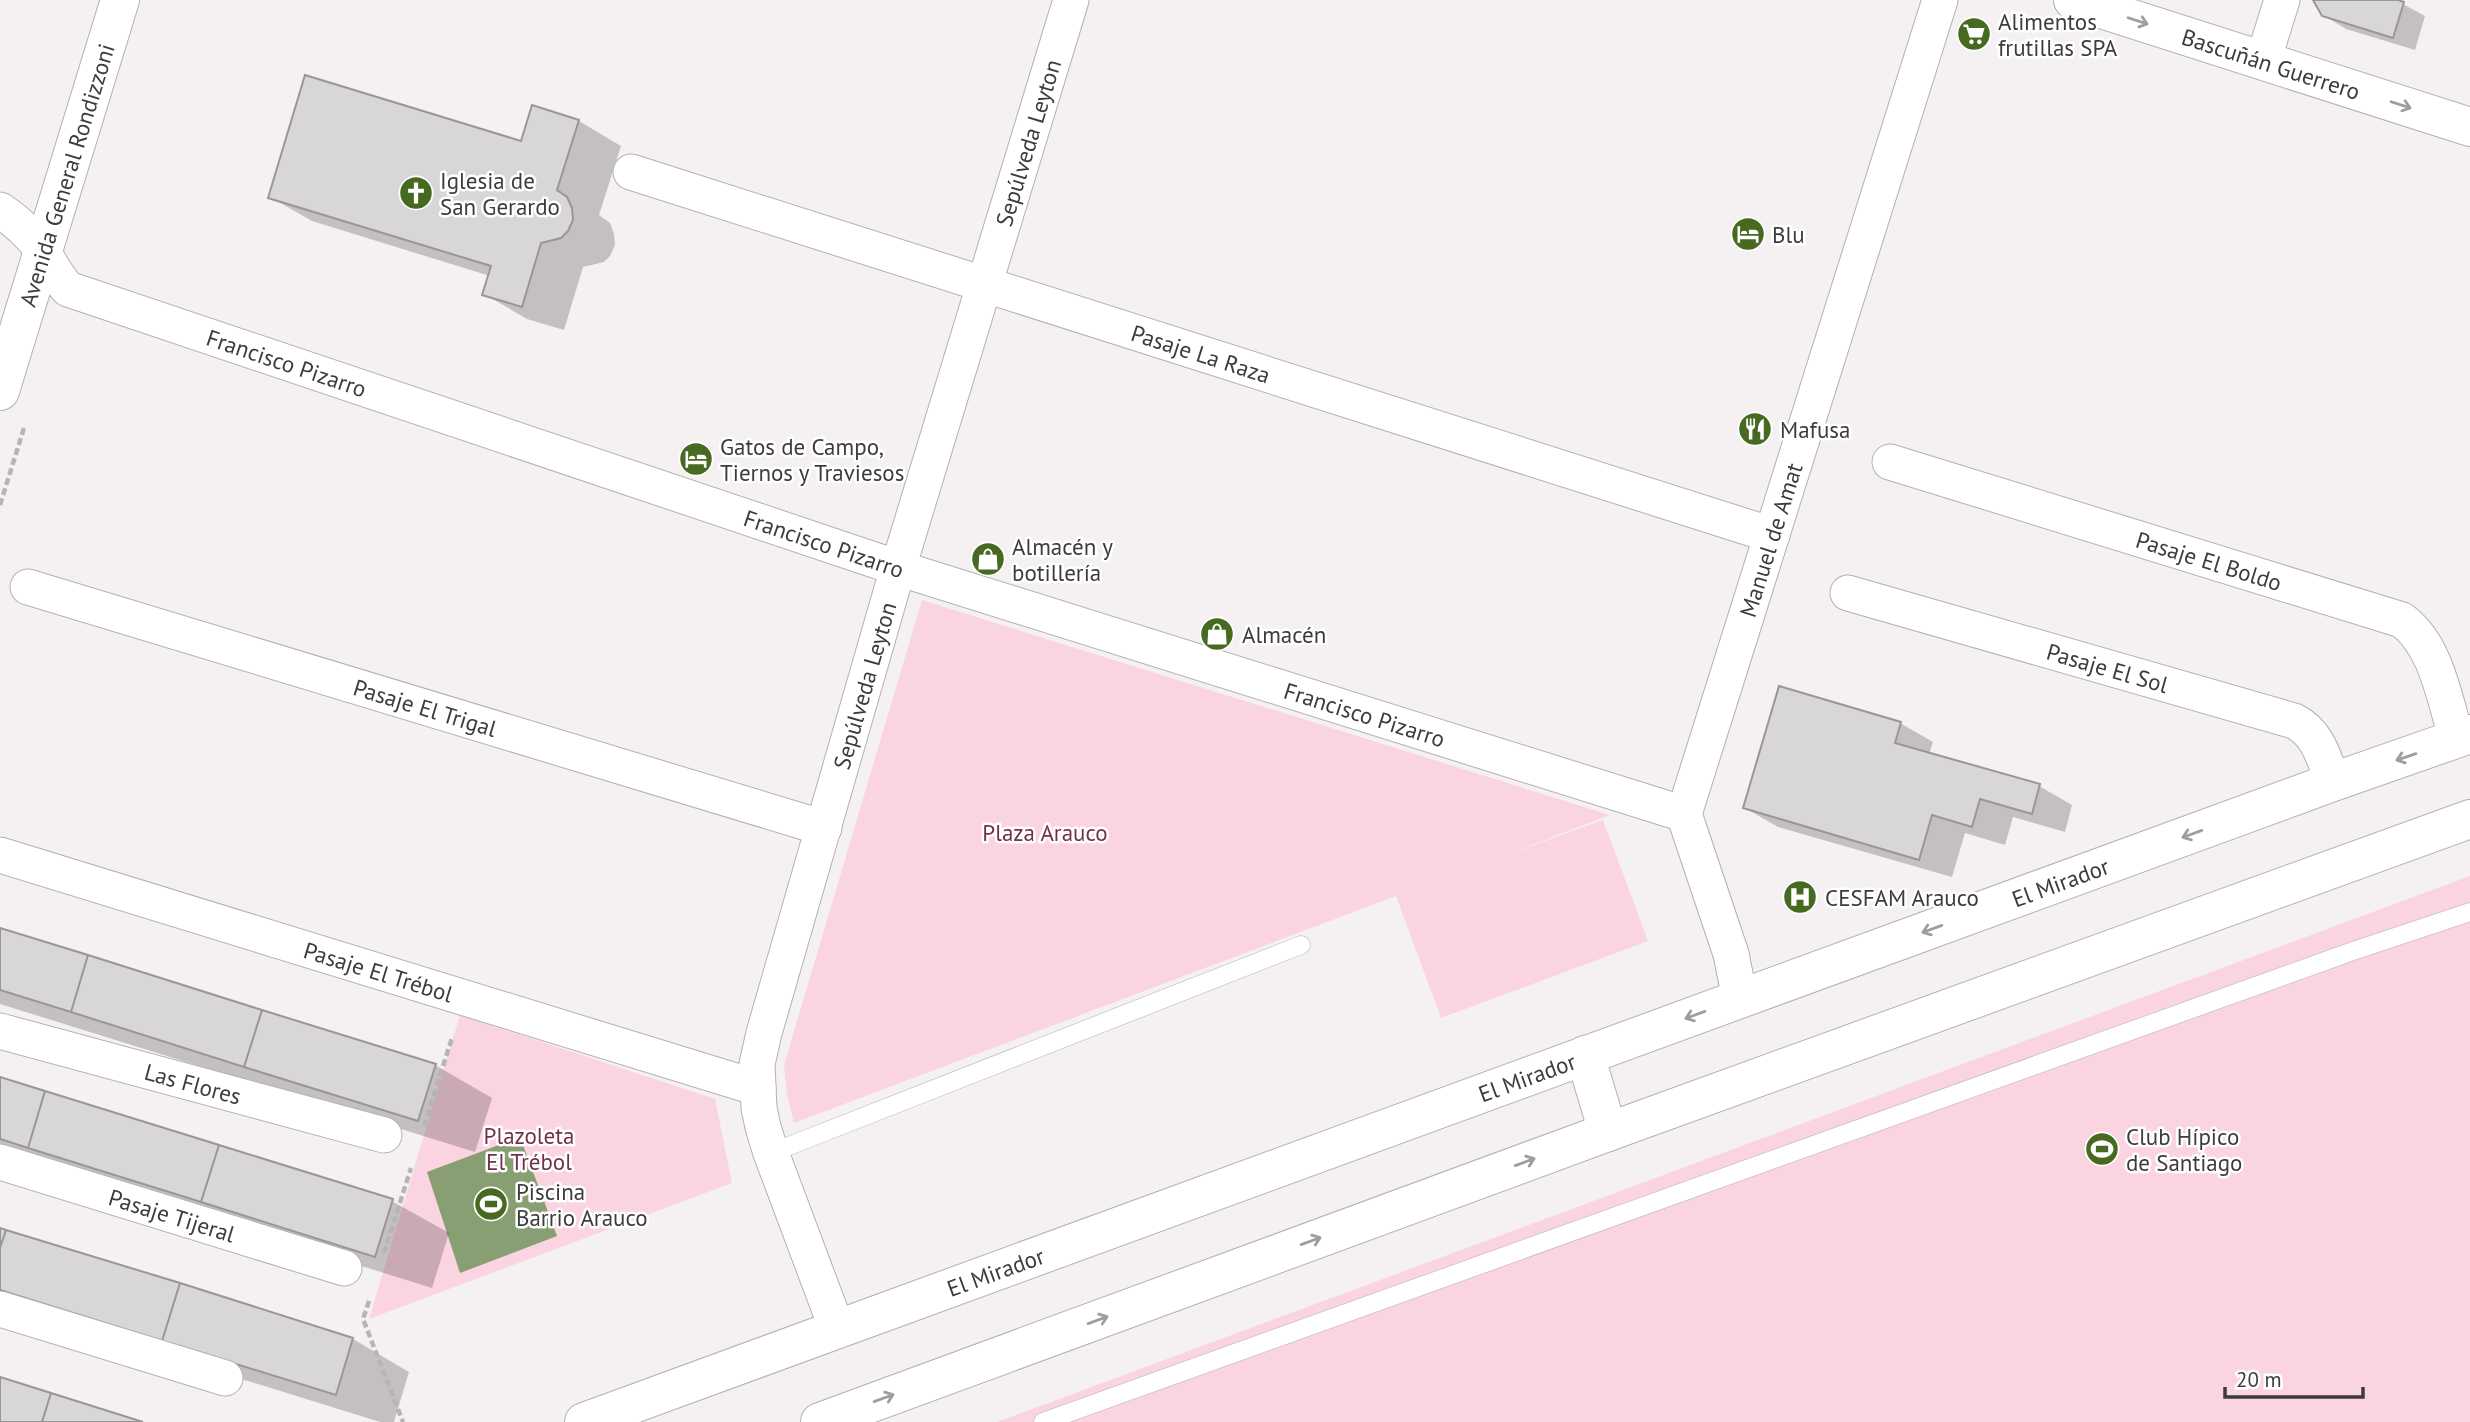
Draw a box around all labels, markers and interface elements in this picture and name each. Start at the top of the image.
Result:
place label: Alimentos frutillas SPA [1998,7,2118,62]
supermarket icon: Alimentos frutillas SPA [1955,15,1993,53]
one-way arrow [2126,15,2148,28]
street label: Bascuñán Guerrero [2178,21,2364,105]
street label: Avenida General Rondizzoni [12,40,120,310]
street label: Sepúlveda Leyton [989,56,1067,230]
one-way arrow [2390,99,2412,112]
place label: Iglesia de San Gerardo [440,166,560,221]
church icon: Iglesia de San Gerardo [397,174,435,212]
hotel icon: Blu [1729,215,1767,253]
place label: Blu [1772,220,1805,249]
street label: Pasaje La Raza [1128,318,1274,389]
street label: Francisco Pizarro [203,322,370,403]
restaurant icon: Mafusa [1736,410,1774,448]
place label: Mafusa [1780,415,1850,444]
place label: Gatos de Campo, Tiernos y Traviesos [720,432,904,487]
hotel icon: Gatos de Campo, Tiernos y Traviesos [677,440,715,478]
street label: Manuel de Amat [1732,459,1808,620]
street label: Francisco Pizarro [740,503,908,584]
street label: Pasaje El Boldo [2133,524,2286,597]
place label: Almacén y botillería [1012,532,1113,587]
shop icon: Almacén y botillería [969,540,1007,578]
street label: Sepúlveda Leyton [826,598,902,773]
shop icon: Almacén [1198,615,1236,653]
place label: Almacén [1242,620,1326,649]
street label: Pasaje El Sol [2043,636,2172,699]
street label: Pasaje El Trigal [350,672,500,743]
street label: Francisco Pizarro [1281,675,1449,753]
one-way arrow [2395,752,2417,764]
park label: Plaza Arauco [982,818,1108,847]
one-way arrow [2181,829,2203,841]
street label: El Mirador [2008,851,2113,913]
hospital icon: CESFAM Arauco [1781,878,1819,916]
place label: CESFAM Arauco [1825,883,1979,912]
one-way arrow [1921,924,1943,936]
street label: Pasaje El Trébol [300,935,457,1008]
one-way arrow [1685,1010,1707,1023]
street label: El Mirador [1474,1046,1580,1108]
street label: Las Flores [142,1056,245,1110]
park label: Plazoleta El Trébol [484,1121,574,1176]
place label: Club Hípico de Santiago [2126,1122,2242,1177]
sports icon: Club Hípico de Santiago [2083,1130,2121,1168]
one-way arrow [1513,1155,1535,1168]
place label: Piscina Barrio Arauco [516,1177,648,1232]
street label: Pasaje Tijeral [105,1182,239,1248]
sports icon: Piscina Barrio Arauco [472,1185,510,1223]
one-way arrow [1300,1234,1322,1246]
street label: El Mirador [943,1240,1048,1303]
one-way arrow [1086,1313,1108,1325]
scale bar [2225,1356,2363,1400]
text: 20 m [2236,1366,2282,1393]
one-way arrow [873,1391,895,1404]

